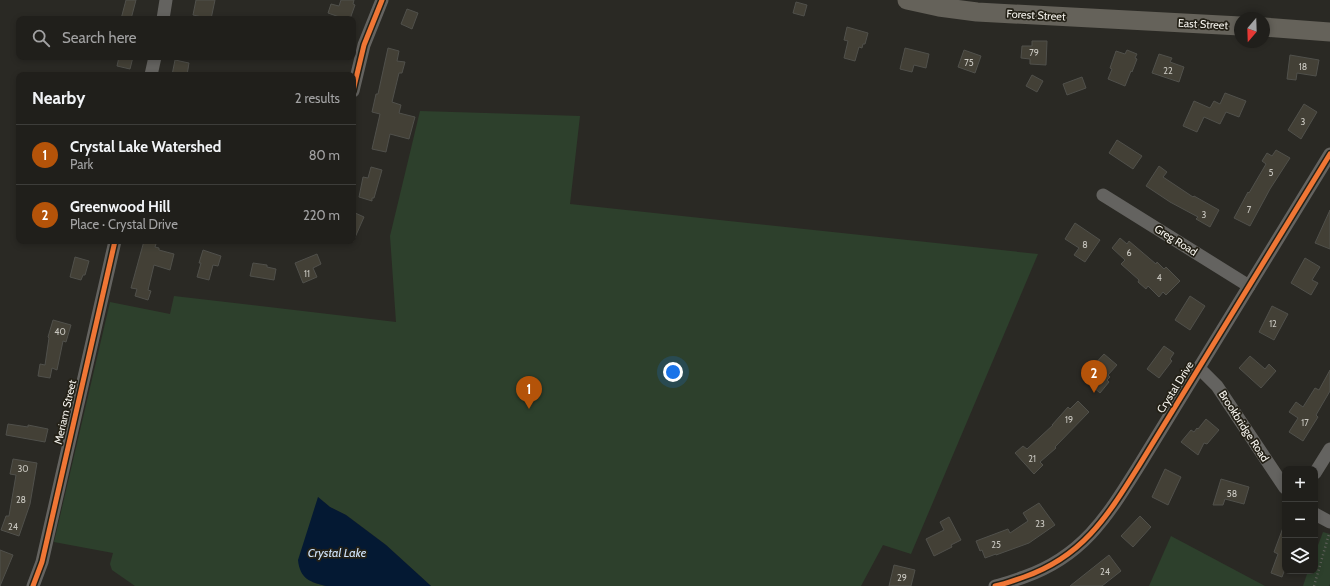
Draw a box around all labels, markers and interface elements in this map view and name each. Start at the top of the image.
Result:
street label: Forest Street [1006,6,1066,24]
north arrow [1234,12,1270,48]
search box [16,16,356,60]
street label: East Street [1177,16,1229,32]
icon: search [30,27,52,49]
text: Search here [62,29,137,47]
house number: 79 [1029,47,1039,58]
house number: 75 [964,57,974,68]
house number: 18 [1299,61,1307,72]
house number: 22 [1163,65,1173,76]
text: Nearby [32,88,85,108]
text: 2 results [295,90,340,106]
house number: 3 [1301,116,1306,127]
text: Crystal Lake Watershed [70,138,221,156]
text: 1 [43,147,47,163]
text: 80 m [309,147,340,163]
text: Park [70,156,93,172]
house number: 5 [1269,167,1274,178]
text: Greenwood Hill [70,198,170,216]
house number: 7 [1247,204,1252,215]
text: 2 [42,207,48,223]
text: 220 m [303,207,340,223]
house number: 3 [1202,209,1207,220]
text: Place · Crystal Drive [70,216,178,232]
street label: Greg Road [1152,221,1200,259]
house number: 8 [1082,239,1088,250]
house number: 6 [1126,247,1132,258]
house number: 11 [304,268,310,279]
house number: 4 [1156,272,1162,283]
house number: 12 [1269,318,1277,329]
house number: 40 [54,326,66,337]
street label: Crystal Drive [1153,358,1197,416]
pin: 2 [1081,360,1107,393]
your location [663,362,683,382]
pin: 1 [516,376,542,409]
street label: Meriam Street [51,378,79,446]
street label: Brookbridge Road [1216,388,1272,464]
house number: 19 [1065,414,1073,425]
house number: 17 [1301,417,1309,428]
house number: 21 [1028,453,1036,464]
house number: 30 [17,463,29,474]
map controls [1282,466,1318,574]
button: + [1282,466,1318,502]
house number: 58 [1227,488,1237,499]
house number: 28 [16,494,26,505]
button: − [1282,502,1318,538]
house number: 23 [1035,518,1045,529]
house number: 24 [8,521,18,532]
button: layers [1282,538,1318,574]
house number: 25 [991,539,1001,550]
water label: Crystal Lake [308,545,367,560]
house number: 24 [1100,566,1110,577]
house number: 29 [897,572,907,583]

